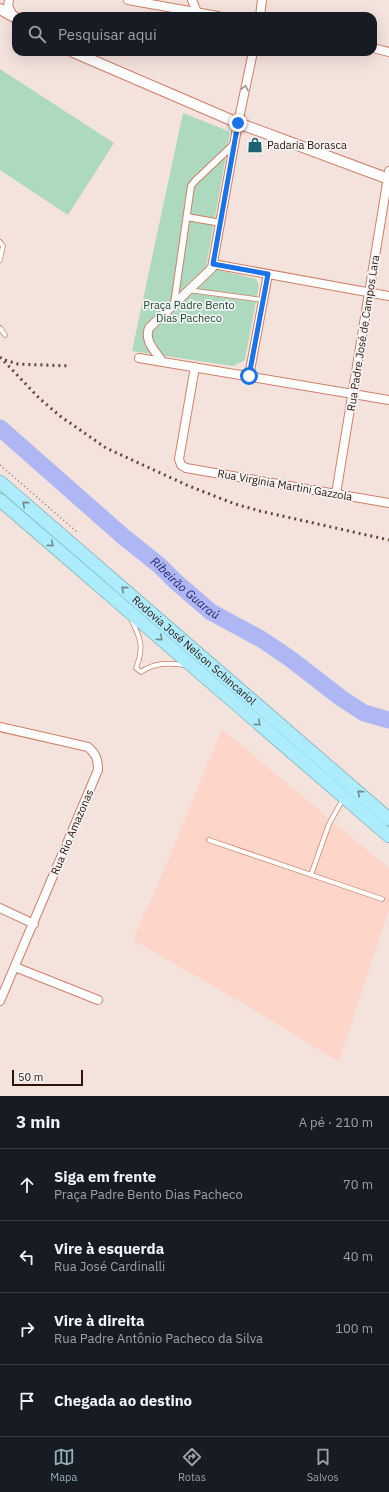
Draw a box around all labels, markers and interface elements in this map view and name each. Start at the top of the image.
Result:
search box [12,12,377,56]
icon: search [26,23,48,45]
text: Pesquisar aqui [58,25,157,44]
one-way arrow [241,84,249,91]
route end [229,114,247,132]
shop icon: Padaria Borasca [246,136,264,154]
place label: Padaria Borasca [267,138,347,152]
street label: Rua Padre José de Campos Lara [344,254,382,412]
park label: Praça Padre Bento Dias Pacheco [143,298,235,325]
route start [240,367,258,385]
street label: Rua Virginia Martini Gazzola [216,466,354,504]
one-way arrow [23,501,30,508]
one-way arrow [46,539,53,546]
water label: Ribeirão Guaraú [148,553,223,622]
one-way arrow [121,586,128,593]
street label: Rodovia José Nelson Schincariol [129,593,259,708]
one-way arrow [155,633,162,640]
one-way arrow [253,718,261,725]
street label: Rua Rio Amazonas [48,787,96,877]
one-way arrow [357,791,364,798]
scale bar [12,1068,83,1087]
text: 50 m [18,1070,43,1084]
text: 3 min [16,1111,60,1133]
text: A pé · 210 m [299,1114,373,1131]
text: Siga em frente [54,1167,156,1186]
icon: ahead [16,1174,38,1196]
text: 70 m [343,1176,373,1193]
text: Praça Padre Bento Dias Pacheco [54,1186,243,1203]
text: Vire à esquerda [54,1239,164,1258]
icon: left [16,1246,38,1268]
text: 40 m [343,1248,373,1265]
text: Rua José Cardinalli [54,1258,165,1275]
text: Vire à direita [54,1311,144,1330]
icon: right [16,1318,38,1340]
text: 100 m [335,1320,373,1337]
text: Rua Padre Antônio Pacheco da Silva [54,1330,263,1347]
icon: arrive [16,1390,38,1412]
text: Chegada ao destino [54,1391,192,1410]
tab: Mapa [50,1446,77,1484]
tab: Rotas [178,1446,206,1484]
tab: Salvos [307,1446,339,1484]

